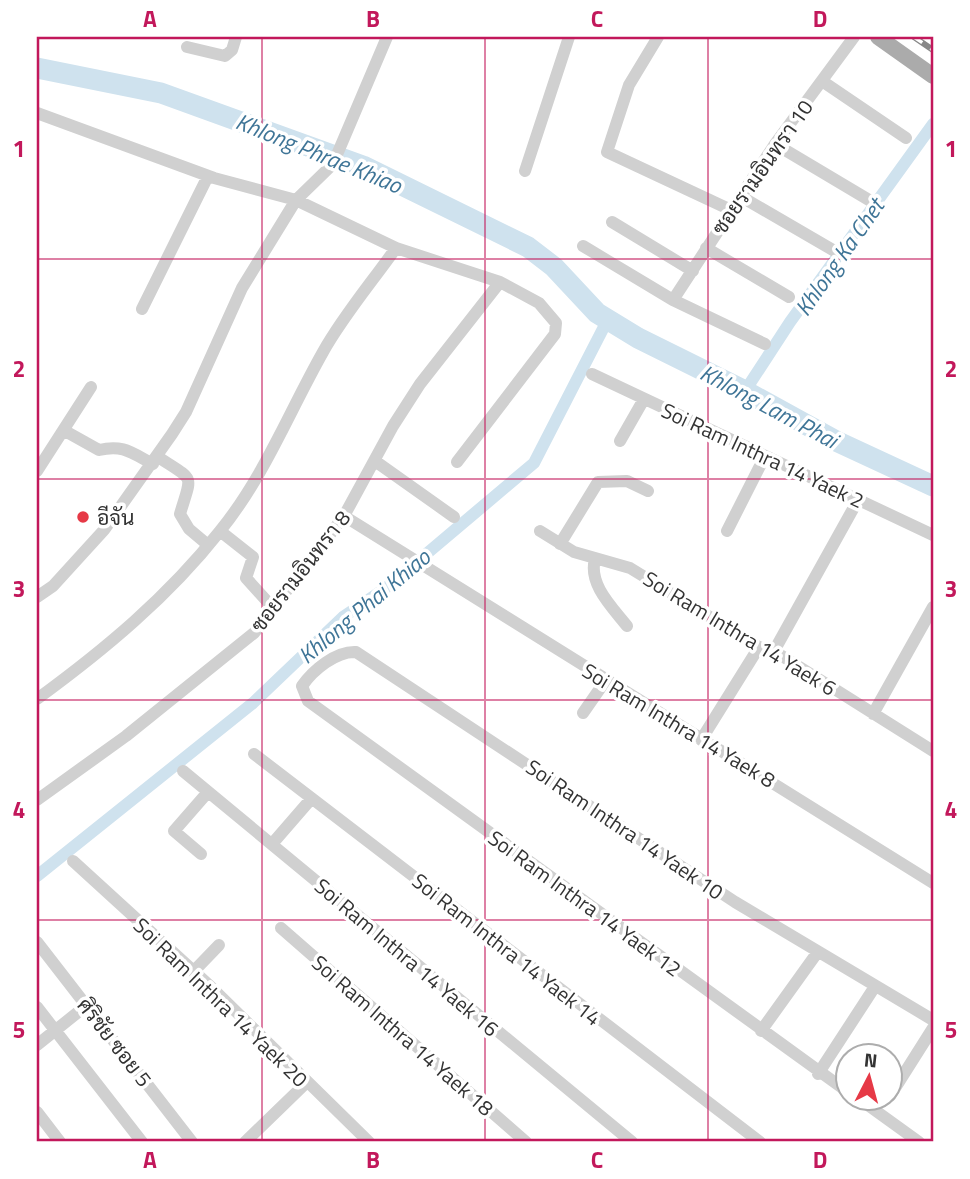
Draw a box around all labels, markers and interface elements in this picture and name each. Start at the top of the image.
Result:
text: A [143,1,157,36]
text: B [366,1,380,36]
text: C [591,1,603,36]
text: D [813,1,827,36]
street label: ซอยรามอินทรา 10 [703,93,821,241]
water label: Khlong Phrae Khiao [231,104,408,202]
text: 1 [13,131,25,166]
text: 1 [945,131,957,166]
water label: Khlong Ka Chet [786,189,894,323]
text: 2 [13,351,25,386]
text: 2 [945,351,957,386]
water label: Khlong Lam Phai [694,355,846,458]
street label: Soi Ram Inthra 14 Yaek 2 [656,394,870,516]
place label: อีจัน [97,501,134,533]
street label: ซอยรามอินทรา 8 [242,503,358,639]
marker: อีจัน [75,509,91,525]
water label: Khlong Phai Khiao [290,540,438,672]
street label: Soi Ram Inthra 14 Yaek 6 [637,563,843,703]
text: 3 [13,571,25,606]
text: 3 [945,571,957,606]
street label: Soi Ram Inthra 14 Yaek 8 [576,655,782,796]
street label: Soi Ram Inthra 14 Yaek 10 [520,751,730,907]
text: 4 [13,792,25,827]
text: 4 [945,792,957,827]
street label: Soi Ram Inthra 14 Yaek 12 [482,822,688,984]
street label: Soi Ram Inthra 14 Yaek 14 [406,865,608,1033]
street label: Soi Ram Inthra 14 Yaek 16 [308,870,506,1044]
street label: Soi Ram Inthra 14 Yaek 20 [126,910,316,1094]
street label: Soi Ram Inthra 14 Yaek 18 [305,947,501,1123]
street label: ศิริชัย ซอย 5 [70,990,160,1094]
text: 5 [13,1012,25,1047]
text: 5 [945,1012,957,1047]
north arrow [834,1042,904,1112]
text: N [863,1044,879,1075]
text: A [143,1142,157,1177]
text: B [366,1142,380,1177]
text: C [591,1142,603,1177]
text: D [813,1142,827,1177]

